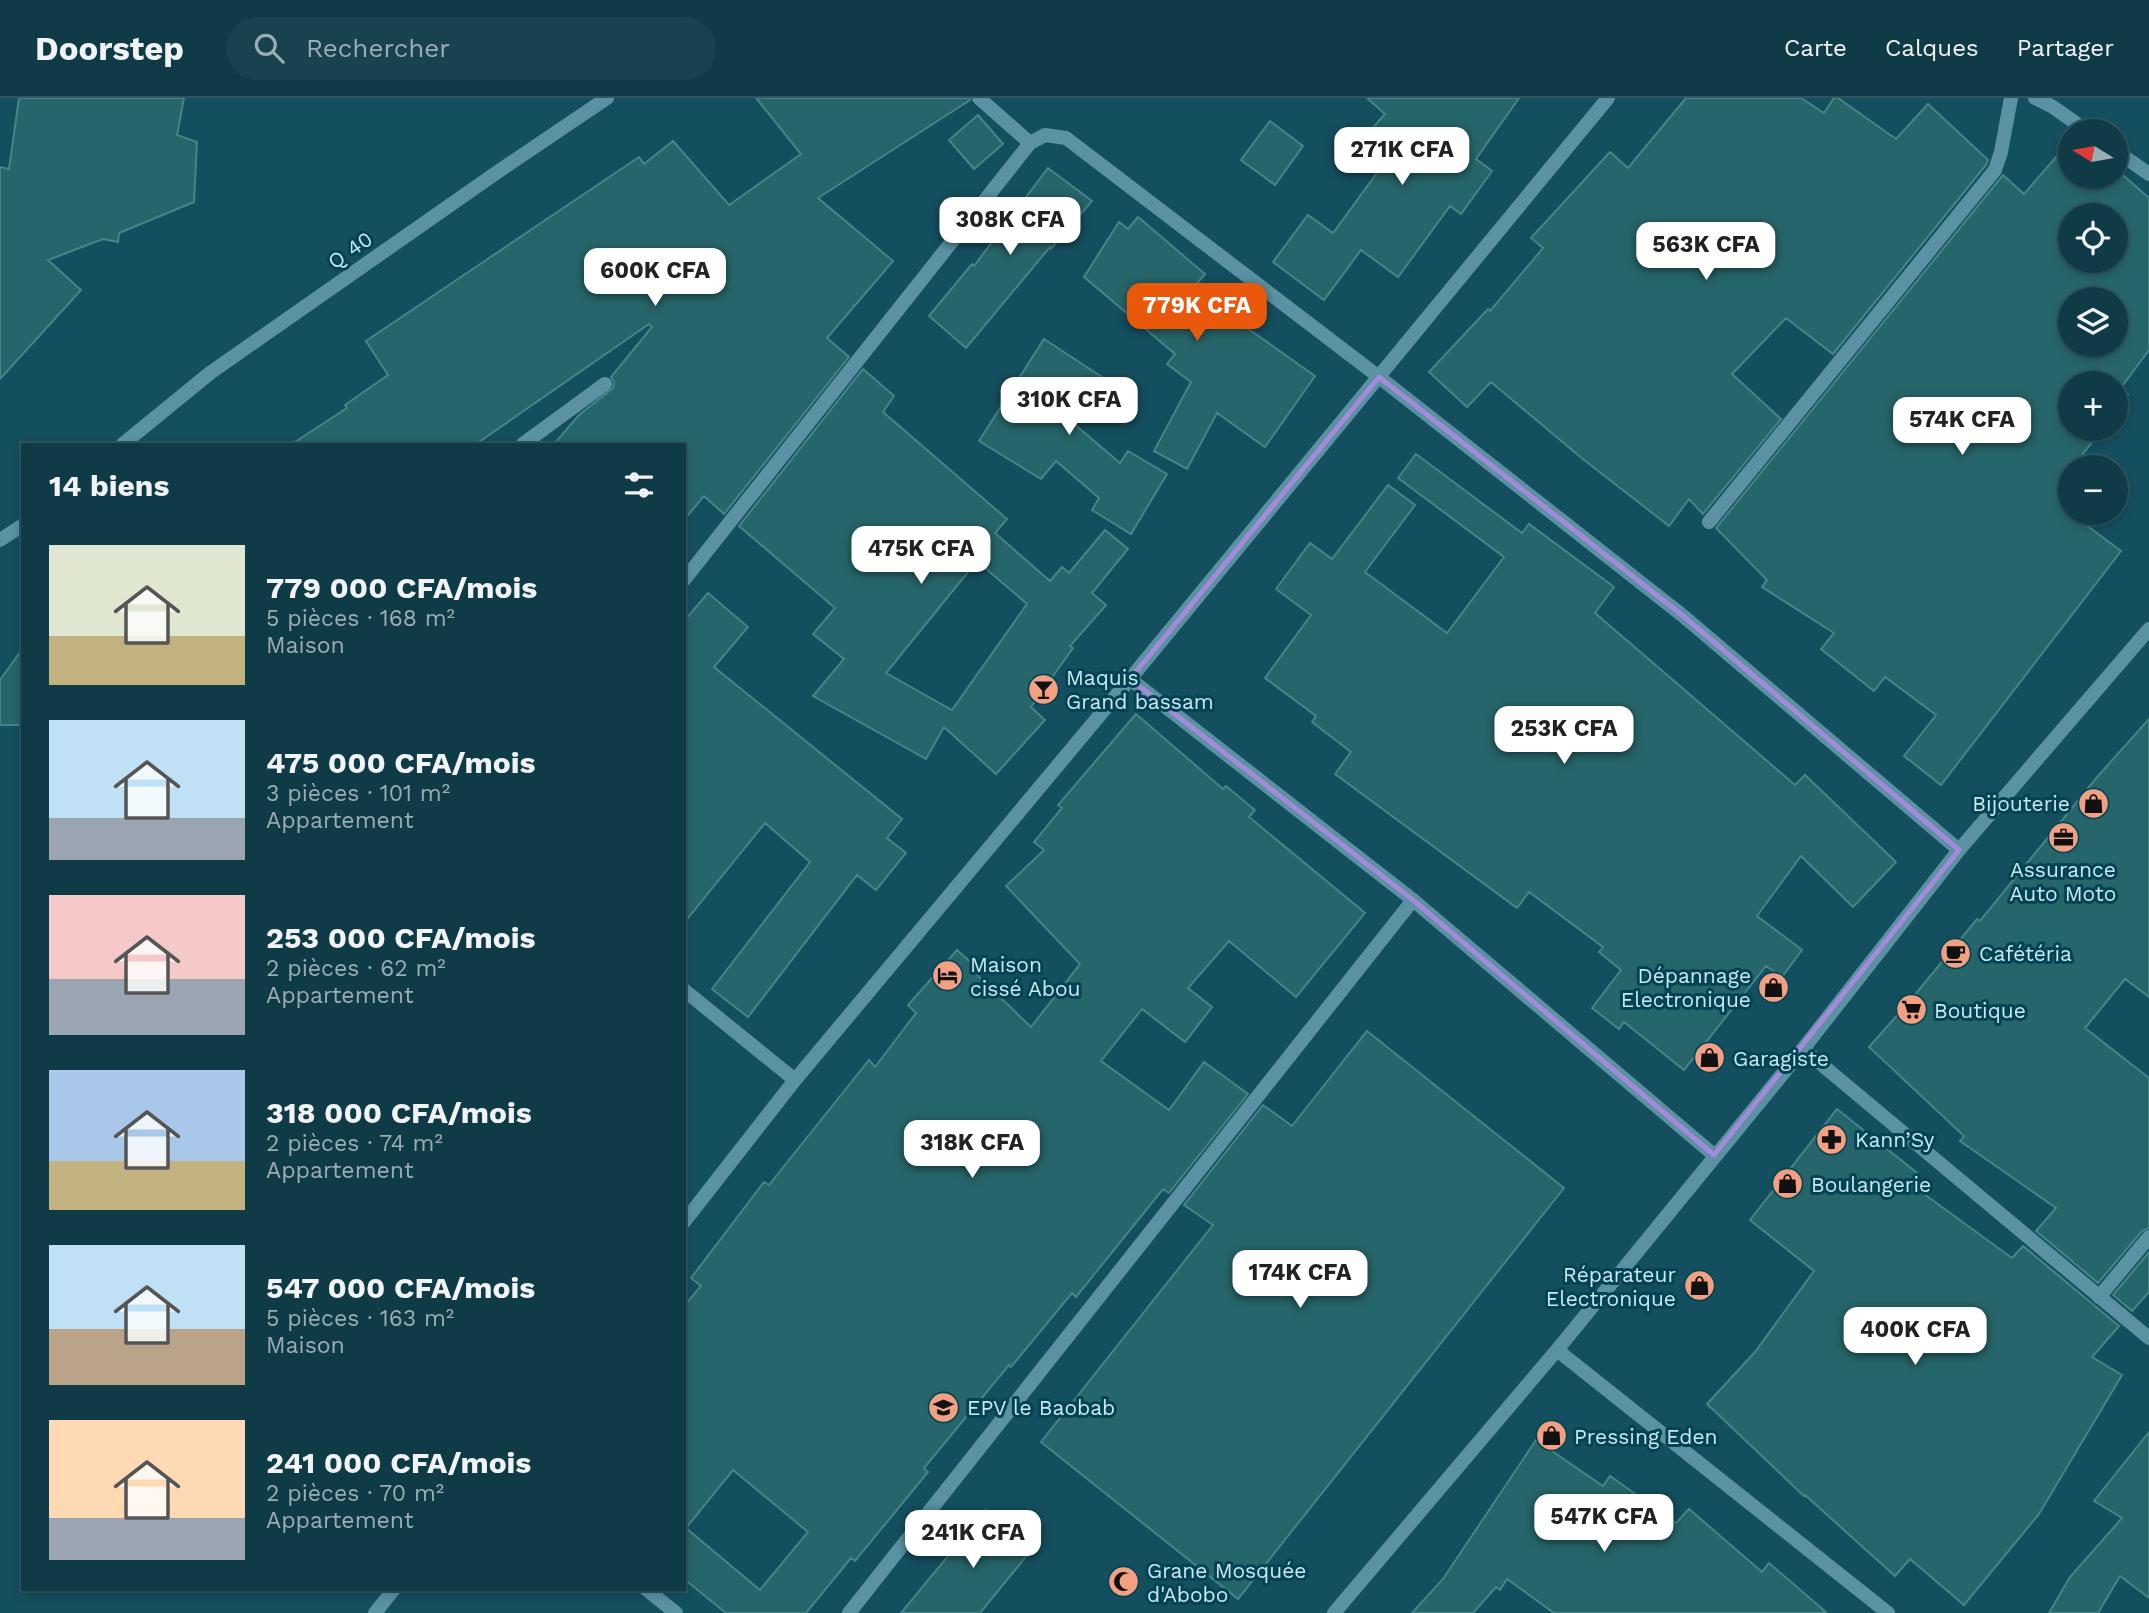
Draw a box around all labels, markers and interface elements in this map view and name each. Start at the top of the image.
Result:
search box [226,17,716,80]
text: Doorstep [35,29,184,68]
icon: search [250,29,288,67]
text: Rechercher [306,33,450,63]
text: Carte [1784,34,1847,62]
text: Calques [1885,34,1979,62]
text: Partager [2017,34,2114,62]
north arrow [2058,119,2128,189]
map controls [2058,119,2128,525]
pin: 271K CFA [1330,127,1474,187]
text: 271K CFA [1350,136,1454,163]
pin: 308K CFA [938,198,1082,257]
button: locate [2058,203,2128,273]
text: 308K CFA [955,206,1065,233]
pin: 563K CFA [1634,222,1778,282]
street label: Q 40 [323,226,377,274]
text: 563K CFA [1652,231,1760,258]
pin: 600K CFA [583,248,727,308]
text: 600K CFA [600,257,710,284]
pin: 779K CFA [1125,284,1269,343]
button: layers [2058,287,2128,357]
text: 779K CFA [1143,292,1251,319]
button: + [2058,371,2128,441]
pin: 310K CFA [997,378,1141,437]
text: 310K CFA [1017,386,1121,413]
pin: 574K CFA [1890,398,2034,457]
text: 574K CFA [1909,406,2015,433]
button: − [2058,455,2128,525]
icon: filters [620,466,658,504]
text: 14 biens [49,468,169,503]
pin: 475K CFA [849,526,993,586]
text: 475K CFA [867,535,975,562]
text: 779 000 CFA/mois [266,570,537,605]
icon: home [105,573,189,657]
text: 5 pièces · 168 m² [266,605,455,632]
text: Maison [266,632,345,659]
place label: Maquis Grand bassam [1066,665,1214,714]
bar icon: Maquis Grand bassam [1026,672,1060,706]
pin: 253K CFA [1492,706,1636,766]
text: 253K CFA [1511,715,1618,742]
text: 475 000 CFA/mois [266,745,536,780]
icon: home [105,748,189,832]
text: 3 pièces · 101 m² [266,780,450,807]
shop icon: Bijouterie [2076,786,2110,820]
place label: Bijouterie [1972,791,2070,816]
text: Appartement [266,807,414,834]
office icon: Assurance Auto Moto [2046,820,2080,854]
place label: Assurance Auto Moto [2010,857,2116,906]
text: 253 000 CFA/mois [266,920,535,955]
icon: home [105,923,189,1007]
cafe icon: Cafétéria [1939,936,1973,970]
place label: Cafétéria [1979,941,2072,966]
place label: Maison cissé Abou [970,952,1081,1001]
text: 2 pièces · 62 m² [266,955,446,982]
hotel icon: Maison cissé Abou [930,959,964,993]
place label: Dépannage Electronique [1621,963,1751,1012]
shop icon: Dépannage Electronique [1757,970,1791,1004]
text: Appartement [266,982,414,1009]
supermarket icon: Boutique [1894,993,1928,1027]
place label: Boutique [1934,998,2026,1023]
shop icon: Garagiste [1693,1041,1727,1075]
place label: Garagiste [1733,1046,1829,1071]
text: 318 000 CFA/mois [266,1095,532,1130]
icon: home [105,1098,189,1182]
pin: 318K CFA [900,1121,1044,1180]
pharmacy icon: Kann’Sy [1815,1122,1849,1156]
place label: Kann’Sy [1855,1127,1935,1152]
text: 318K CFA [920,1129,1024,1156]
text: 2 pièces · 74 m² [266,1130,443,1157]
text: Appartement [266,1157,414,1184]
shop icon: Boulangerie [1771,1167,1805,1201]
place label: Boulangerie [1811,1172,1931,1197]
pin: 174K CFA [1228,1250,1372,1310]
text: 174K CFA [1248,1259,1352,1286]
place label: Réparateur Electronique [1546,1262,1676,1311]
shop icon: Réparateur Electronique [1682,1269,1716,1303]
text: 547 000 CFA/mois [266,1270,535,1305]
icon: home [105,1273,189,1357]
text: 5 pièces · 163 m² [266,1305,454,1332]
pin: 400K CFA [1843,1308,1987,1367]
text: 400K CFA [1860,1316,1970,1343]
text: Maison [266,1332,345,1359]
school or university icon: EPV le Baobab [927,1390,961,1424]
place label: EPV le Baobab [967,1395,1115,1420]
shop icon: Pressing Eden [1534,1419,1568,1453]
place label: Pressing Eden [1574,1424,1718,1449]
text: 241 000 CFA/mois [266,1445,531,1480]
icon: home [105,1448,189,1532]
text: 2 pièces · 70 m² [266,1480,444,1507]
pin: 547K CFA [1532,1494,1676,1554]
text: 547K CFA [1550,1503,1658,1530]
text: Appartement [266,1507,414,1534]
pin: 241K CFA [901,1510,1045,1570]
text: 241K CFA [921,1519,1025,1546]
place label: Grane Mosquée d'Abobo [1147,1558,1306,1607]
mosque icon: Grane Mosquée d'Abobo [1107,1565,1141,1599]

